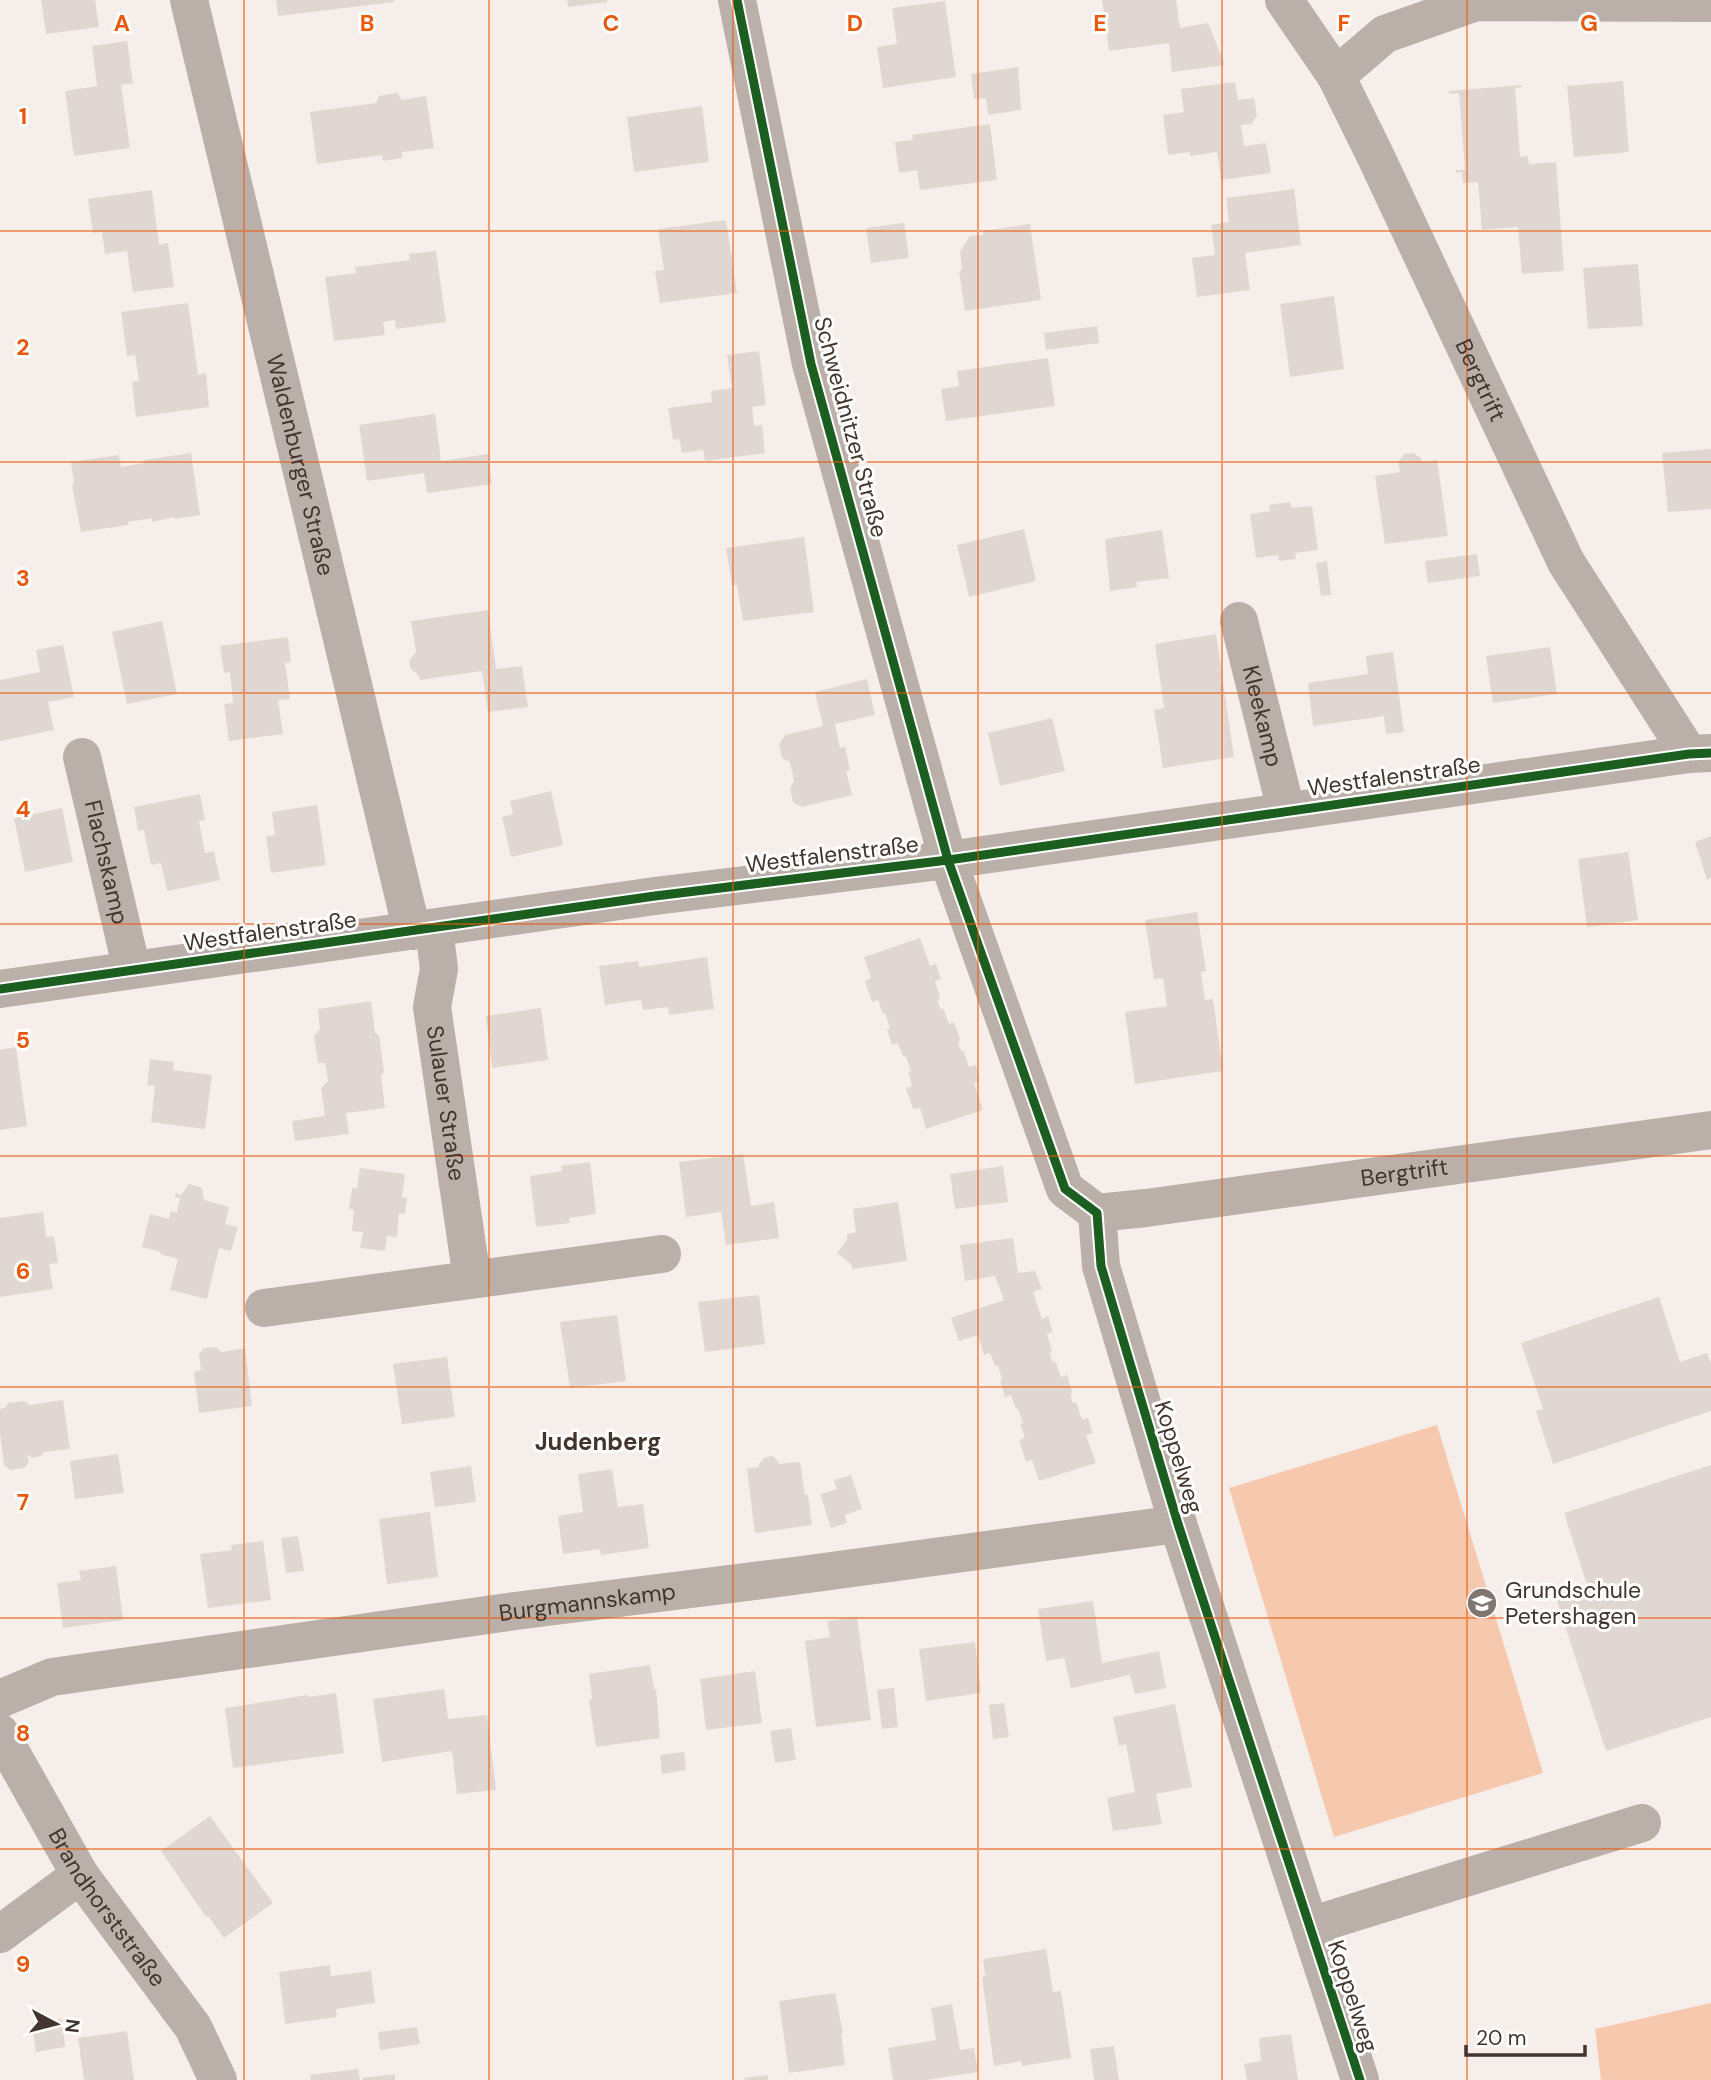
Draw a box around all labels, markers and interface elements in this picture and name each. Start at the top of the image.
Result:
text: A [114,8,130,38]
text: B [360,8,374,38]
text: C [603,8,619,38]
text: D [847,8,863,38]
text: E [1093,8,1107,38]
text: F [1338,8,1351,38]
text: G [1580,8,1598,38]
text: 1 [19,101,27,131]
street label: Schweidnitzer Straße [807,313,895,541]
text: 2 [16,332,30,362]
street label: Bergtrift [1448,334,1513,426]
street label: Waldenburger Straße [259,351,341,579]
text: 3 [16,563,30,593]
street label: Kleekamp [1236,662,1290,770]
street label: Westfalenstraße [1306,749,1482,803]
text: 4 [16,794,31,824]
street label: Flachskamp [78,797,136,927]
street label: Westfalenstraße [744,828,920,880]
street label: Westfalenstraße [182,904,358,958]
street label: Sulauer Straße [420,1023,472,1183]
text: 5 [16,1025,30,1055]
street label: Bergtrift [1359,1151,1450,1193]
text: 6 [16,1256,30,1286]
street label: Koppelweg [1148,1397,1210,1517]
district label: Judenberg [535,1426,661,1457]
text: 7 [17,1487,29,1517]
place label: Grundschule Petershagen [1505,1575,1641,1631]
street label: Burgmannskamp [497,1576,677,1628]
school or university icon: Grundschule Petershagen [1465,1586,1499,1620]
text: 8 [16,1718,30,1748]
street label: Brandhorststraße [42,1823,173,1993]
street label: Koppelweg [1321,1936,1385,2056]
text: 9 [16,1949,30,1979]
north arrow [21,1989,91,2059]
scale bar [1466,2014,1585,2058]
text: N [59,2018,86,2034]
text: 20 m [1476,2024,1527,2052]

